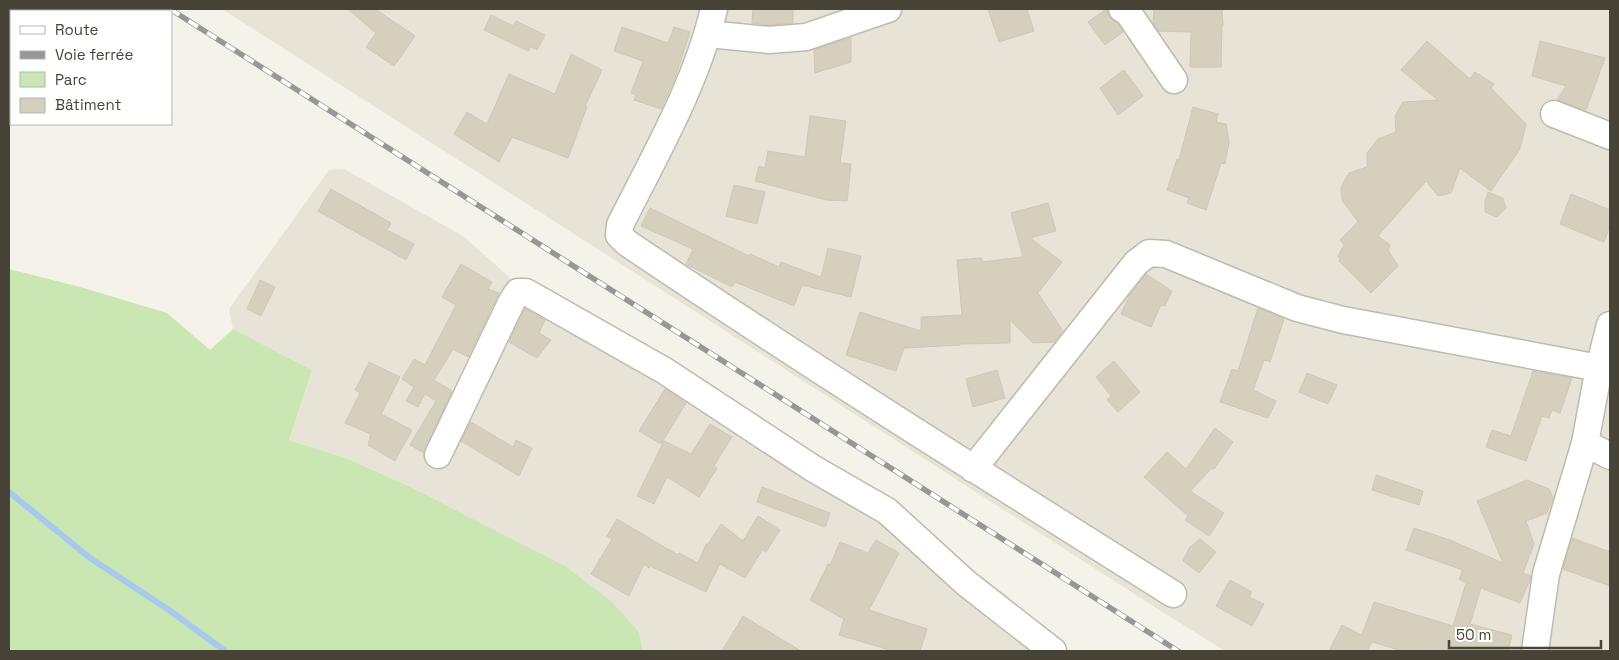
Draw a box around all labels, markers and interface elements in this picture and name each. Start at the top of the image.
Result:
legend [10,10,172,125]
text: Route [55,20,99,39]
text: Voie ferrée [55,45,133,64]
text: Parc [55,70,87,89]
text: Bâtiment [55,95,121,114]
scale bar [1449,618,1602,650]
text: 50 m [1456,625,1491,644]

